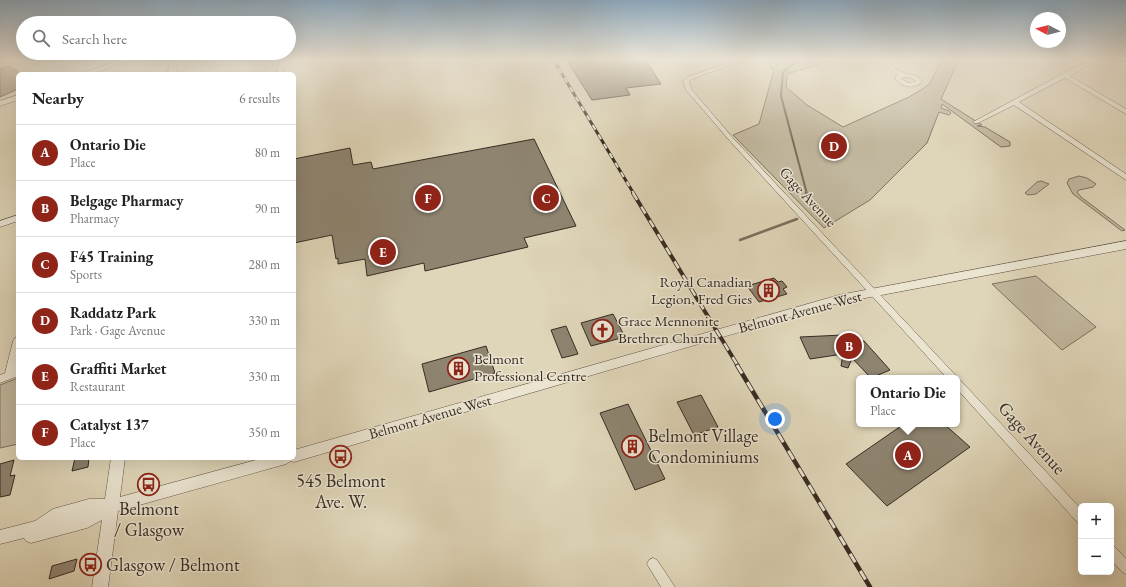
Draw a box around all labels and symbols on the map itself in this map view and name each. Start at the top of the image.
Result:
north arrow [1030,12,1066,48]
pin: D [821,131,847,161]
street label: Gage Avenue [776,163,841,231]
pin: F [415,183,441,213]
pin: C [533,183,559,213]
pin: E [370,237,396,267]
place label: Royal Canadian Legion, Fred Gies [651,272,752,308]
building icon: Royal Canadian Legion, Fred Gies [755,278,781,304]
street label: Belmont Avenue West [736,286,864,337]
place label: Grace Mennonite Brethren Church [618,311,719,347]
church icon: Grace Mennonite Brethren Church [589,317,615,343]
pin: B [836,331,862,361]
place label: Belmont Professional Centre [474,349,586,385]
building icon: Belmont Professional Centre [445,355,471,381]
street label: Belmont Avenue West [366,390,494,443]
street label: Gage Avenue [994,396,1071,479]
your location [765,409,785,429]
place label: Belmont Village Condominiums [648,424,759,468]
building icon: Belmont Village Condominiums [619,433,645,459]
pin: A [895,440,921,470]
bus stop icon: 545 Belmont Ave. W. [328,443,354,469]
place label: 545 Belmont Ave. W. [296,469,386,513]
bus stop icon: Belmont / Glasgow [136,471,162,497]
place label: Belmont / Glasgow [114,497,185,541]
bus stop icon: Glasgow / Belmont [77,552,103,578]
place label: Glasgow / Belmont [106,553,240,576]

